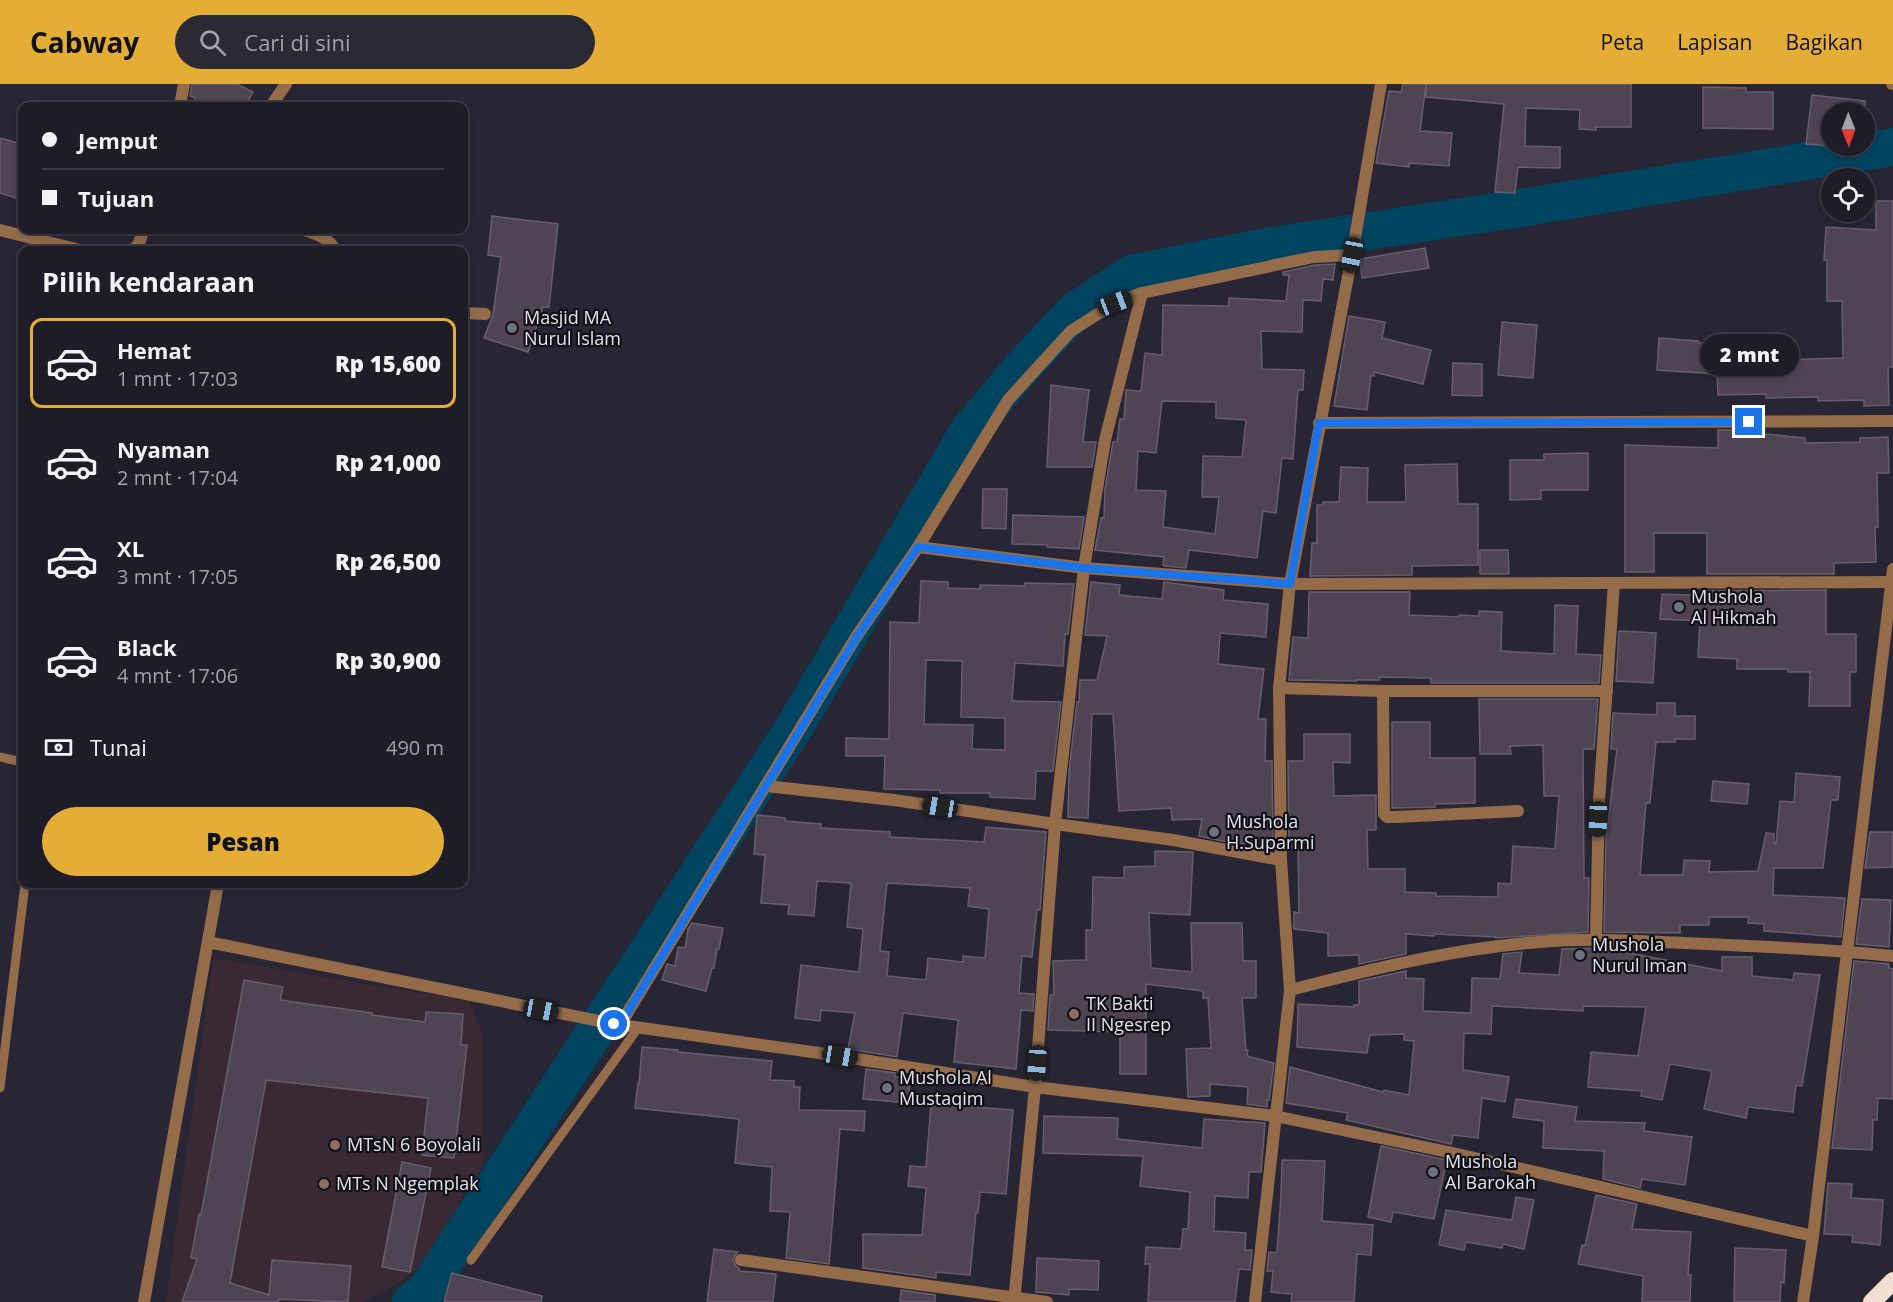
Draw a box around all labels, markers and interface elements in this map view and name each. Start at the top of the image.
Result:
search box [175,15,595,69]
text: Cabway [30,23,139,61]
icon: search [196,26,229,59]
text: Cari di sini [244,27,350,57]
text: Peta [1601,28,1644,56]
text: Lapisan [1677,28,1752,56]
text: Bagikan [1785,28,1863,56]
north arrow [1821,102,1875,156]
map controls [1821,102,1875,222]
text: Jemput [78,125,158,155]
button: locate [1821,168,1875,222]
text: Tujuan [78,183,154,213]
car [1340,236,1364,274]
text: Pilih kendaraan [42,263,255,300]
car [1095,288,1135,318]
place label: Masjid MA Nurul Islam [524,305,621,350]
marker: Masjid MA Nurul Islam [505,321,519,335]
text: Hemat [117,335,191,365]
callout: 2 mnt [1700,335,1798,377]
icon: car [45,336,99,390]
text: 2 mnt [1720,341,1779,368]
text: Rp 15,600 [335,348,441,378]
text: 1 mnt · 17:03 [117,365,238,392]
route end [1735,408,1762,435]
text: Nyaman [117,434,210,464]
icon: car [45,435,99,489]
text: Rp 21,000 [335,447,441,477]
text: 2 mnt · 17:04 [117,464,238,491]
text: XL [117,533,144,563]
icon: car [45,534,99,588]
text: Rp 26,500 [335,546,441,576]
text: 3 mnt · 17:05 [117,563,238,590]
place label: Mushola Al Hikmah [1691,584,1777,629]
marker: Mushola Al Hikmah [1672,600,1686,614]
text: Black [117,632,177,662]
icon: car [45,633,99,687]
text: Rp 30,900 [335,645,441,675]
text: 4 mnt · 17:06 [117,662,238,689]
icon: cash [42,731,75,764]
text: Tunai [90,732,147,762]
text: 490 m [386,734,444,761]
car [921,795,959,819]
car [1588,801,1608,837]
button: Pesan [42,807,444,876]
place label: Mushola H.Suparmi [1226,809,1315,854]
marker: Mushola H.Suparmi [1207,825,1221,839]
place label: Mushola Nurul Iman [1592,932,1687,977]
marker: Mushola Nurul Iman [1573,948,1587,962]
place label: TK Bakti II Ngesrep [1086,991,1171,1036]
car [522,998,560,1022]
marker: TK Bakti II Ngesrep [1067,1007,1081,1021]
route start [600,1010,627,1037]
car [821,1044,859,1068]
car [1027,1044,1047,1082]
place label: Mushola Al Mustaqim [899,1065,992,1110]
marker: Mushola Al Mustaqim [880,1081,894,1095]
place label: MTsN 6 Boyolali [347,1132,481,1156]
marker: MTsN 6 Boyolali [328,1138,342,1152]
place label: Mushola Al Barokah [1445,1149,1536,1194]
marker: Mushola Al Barokah [1426,1165,1440,1179]
place label: MTs N Ngemplak [336,1171,479,1195]
marker: MTs N Ngemplak [317,1177,331,1191]

